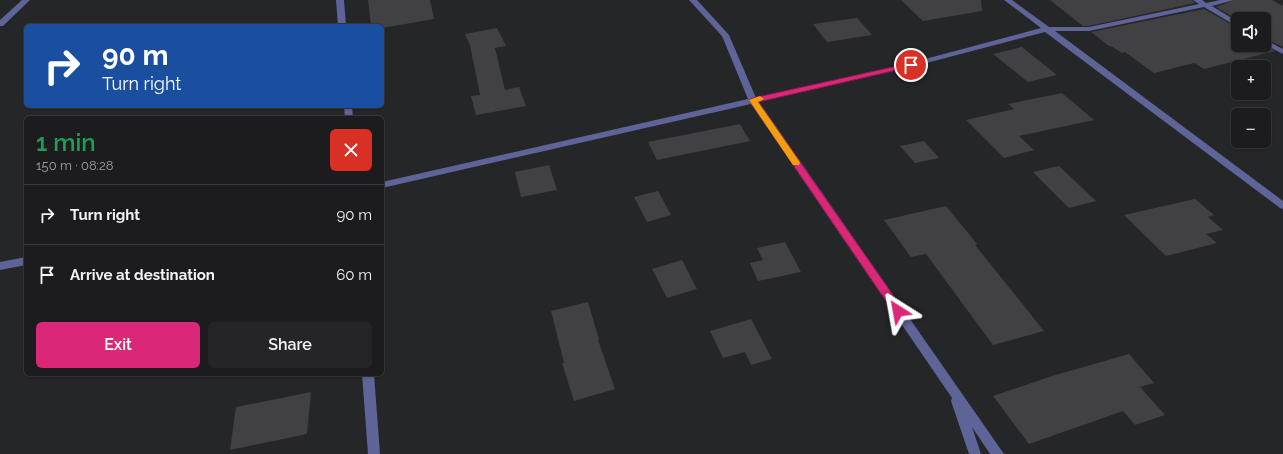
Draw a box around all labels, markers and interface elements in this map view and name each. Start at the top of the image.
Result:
map controls [1231,12,1271,148]
button: sound [1231,12,1271,52]
text: 90 m [102,39,168,72]
icon: right [36,40,88,92]
pin [894,48,928,82]
icon: arrive [900,54,922,76]
button: + [1231,60,1271,100]
text: Turn right [102,73,181,94]
button: − [1231,108,1271,148]
text: 1 min [36,128,96,157]
button: close [330,129,372,171]
text: 150 m · 08:28 [36,158,114,173]
icon: right [36,204,58,226]
text: Turn right [70,206,140,224]
text: 90 m [336,206,372,224]
icon: arrive [36,264,58,286]
text: Arrive at destination [70,266,215,284]
text: 60 m [336,266,372,284]
position arrow [877,290,919,332]
button: Exit [36,322,200,368]
button: Share [208,322,372,368]

